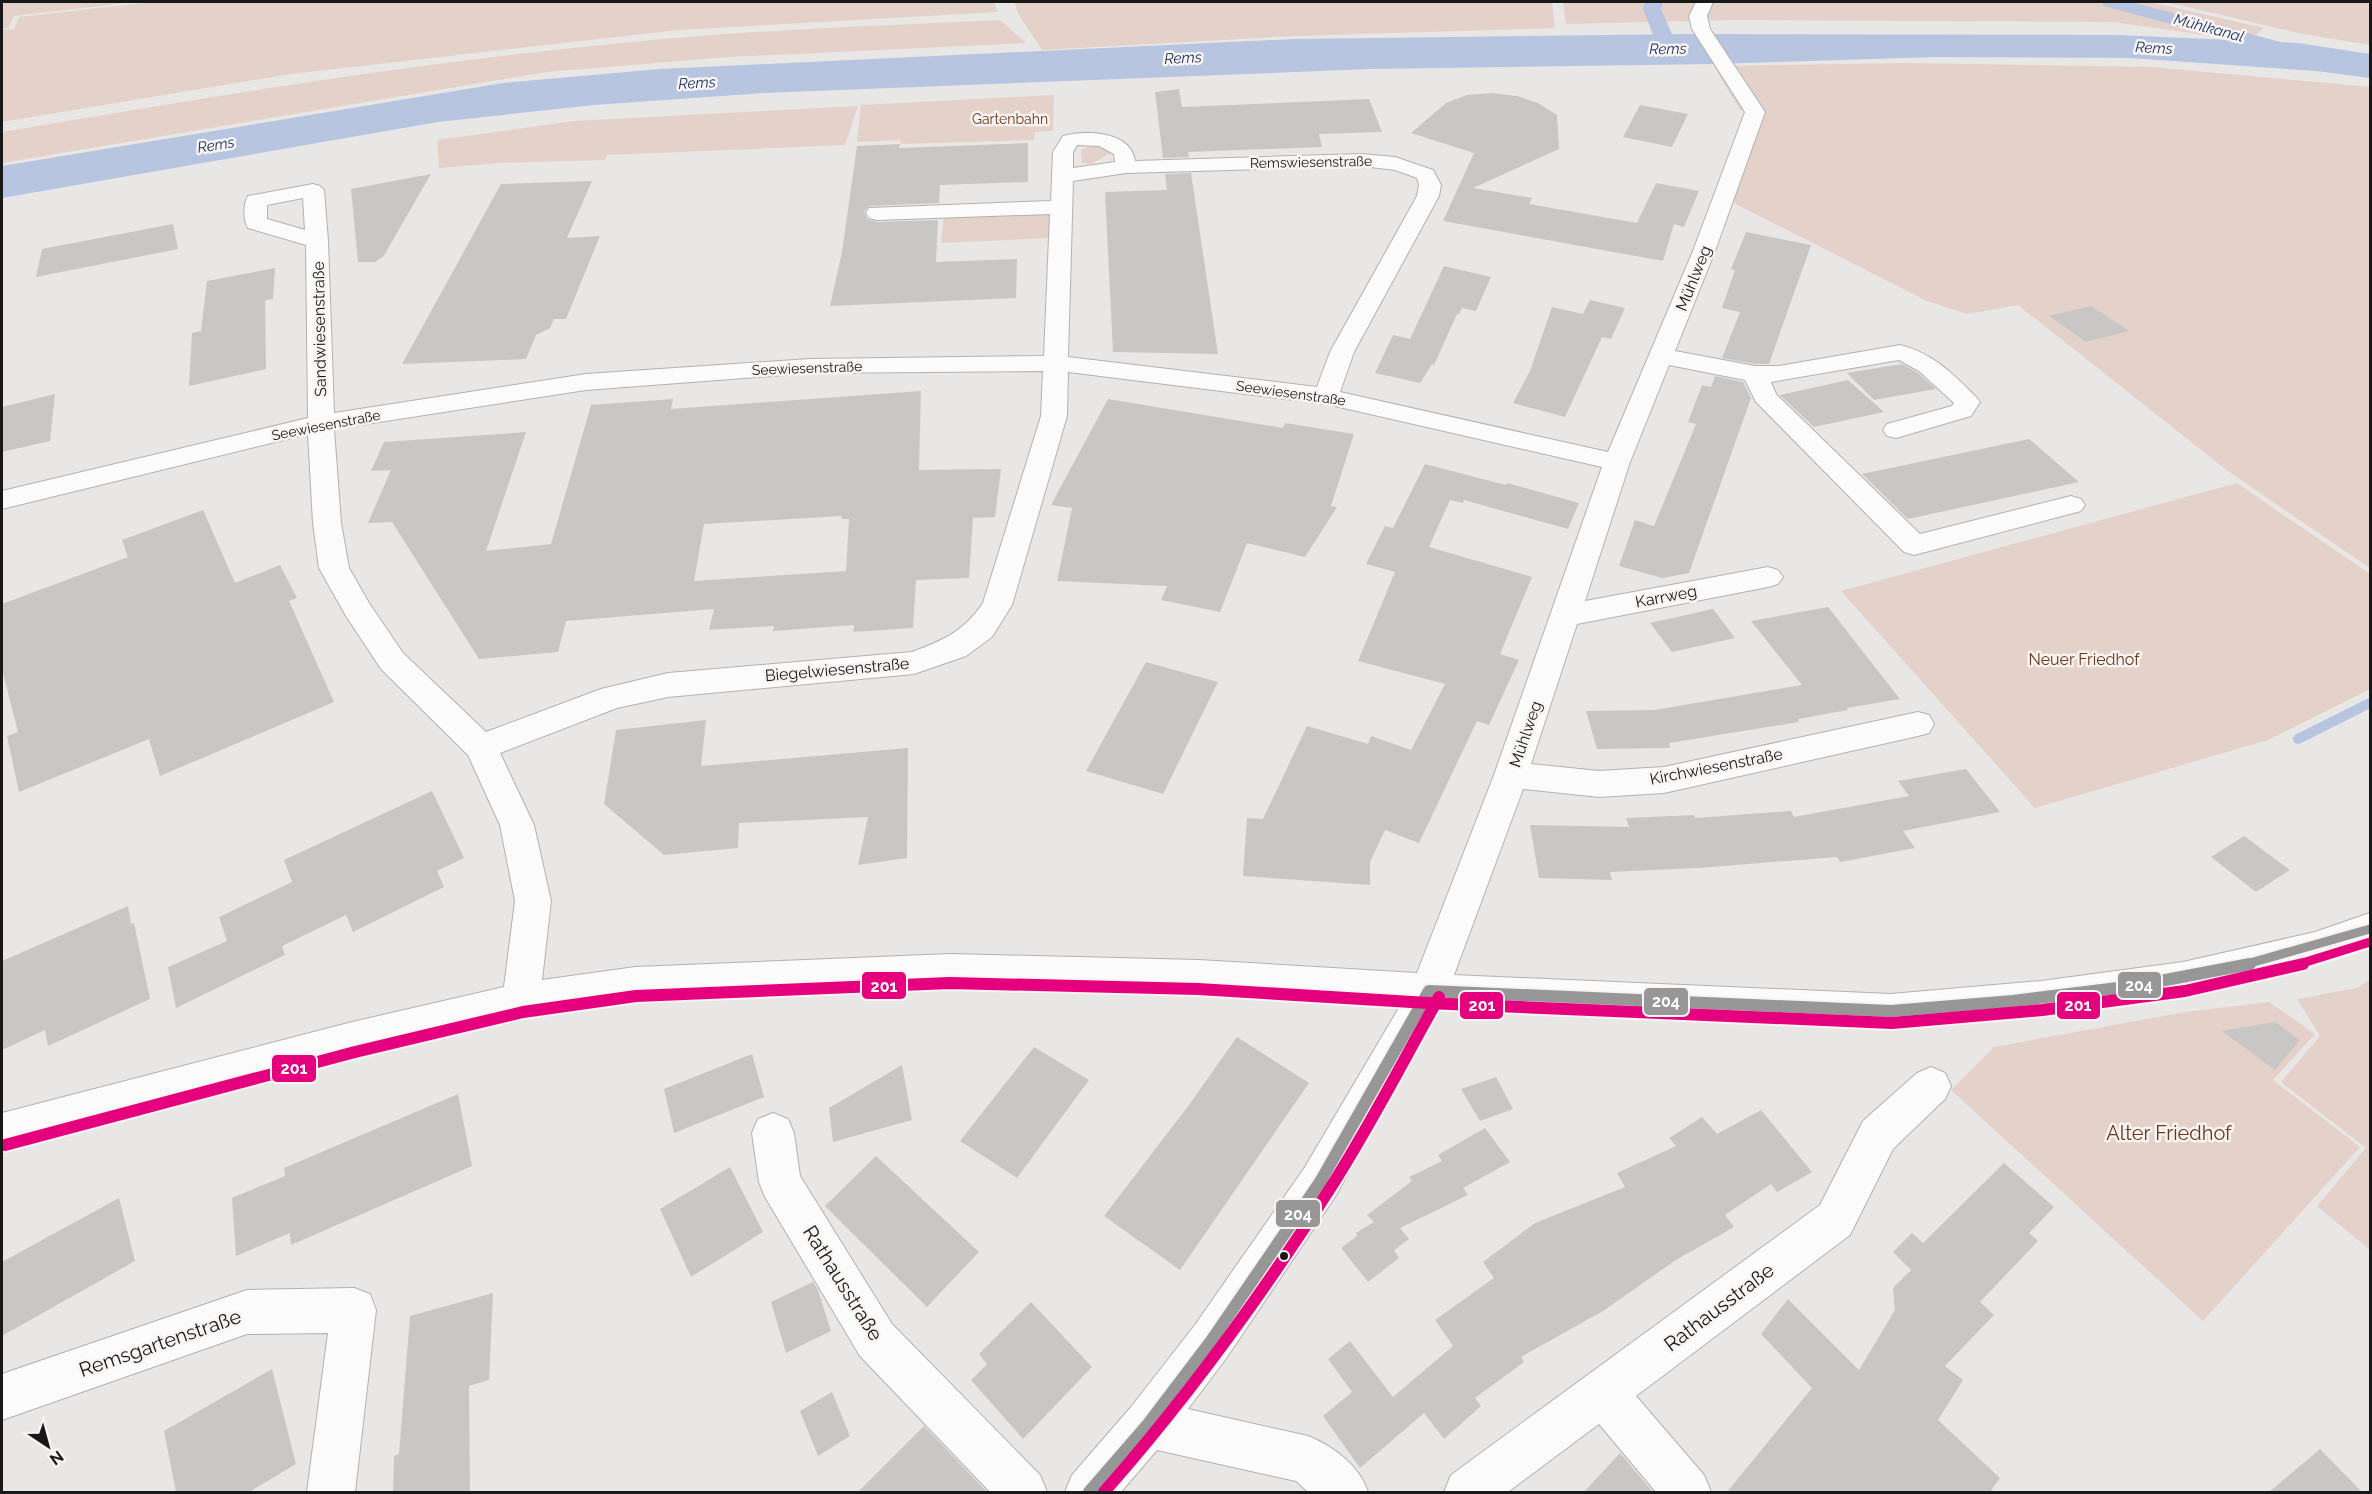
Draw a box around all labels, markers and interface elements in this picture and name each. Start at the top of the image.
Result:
water label: Mühlkanal [2172,10,2246,46]
water label: Rems [2135,38,2173,58]
water label: Rems [1649,40,1687,58]
water label: Rems [1164,48,1202,68]
water label: Rems [678,73,716,93]
park label: Gartenbahn [972,111,1048,127]
water label: Rems [196,133,236,157]
street label: Remswiesenstraße [1250,153,1372,171]
street label: Mühlweg [1672,243,1715,314]
street label: Sandwiesenstraße [309,261,330,397]
street label: Seewiesenstraße [752,358,862,378]
street label: Seewiesenstraße [1235,377,1347,409]
street label: Seewiesenstraße [270,407,382,443]
street label: Karrweg [1634,581,1698,612]
park label: Neuer Friedhof [2028,650,2140,669]
street label: Biegelwiesenstraße [764,654,910,685]
street label: Mühlweg [1505,698,1546,770]
street label: Kirchwiesenstraße [1648,744,1784,789]
line badge: 201 [861,971,907,1000]
line badge: 204 [2117,971,2162,999]
text: 204 [2125,976,2153,995]
text: 201 [871,977,897,996]
line badge: 204 [1643,987,1689,1016]
line badge: 201 [1459,991,1504,1020]
line badge: 201 [2056,991,2101,1020]
text: 204 [1652,992,1680,1011]
text: 201 [1469,996,1495,1015]
text: 201 [2065,996,2091,1015]
line badge: 201 [271,1054,317,1083]
text: 201 [281,1059,307,1078]
park label: Alter Friedhof [2106,1121,2233,1145]
line badge: 204 [1275,1199,1321,1228]
text: 204 [1284,1205,1312,1224]
street label: Rathausstraße [798,1221,888,1345]
unlabelled marker [1278,1250,1290,1262]
street label: Rathausstraße [1659,1258,1779,1356]
street label: Remsgartenstraße [76,1304,244,1382]
north arrow [18,1416,78,1476]
text: N [46,1446,67,1469]

